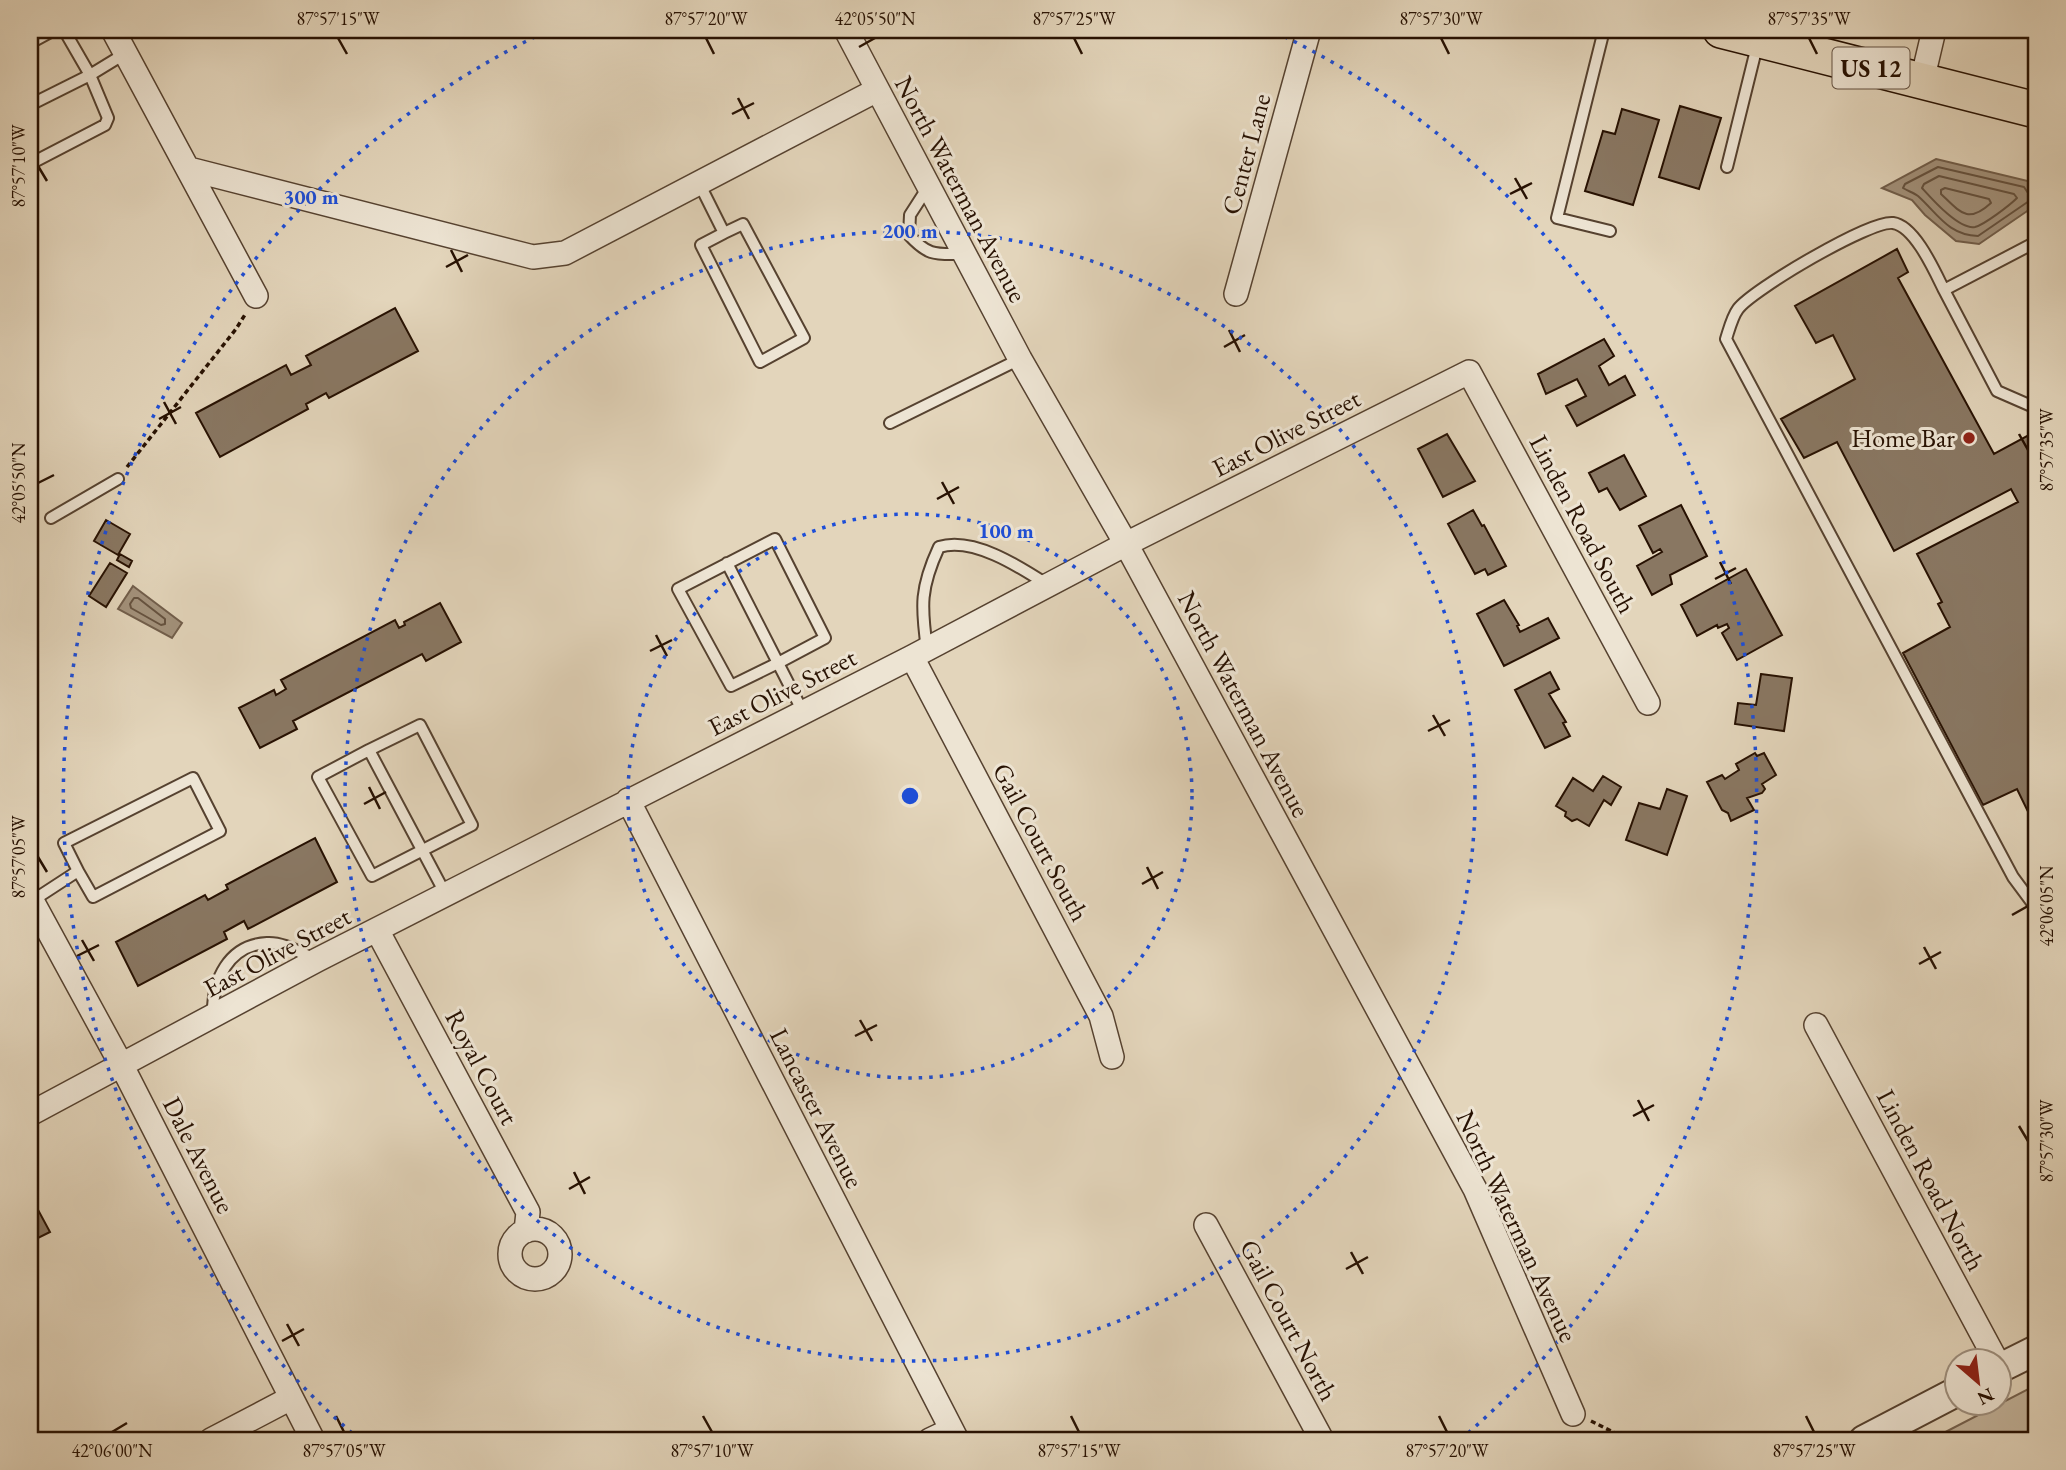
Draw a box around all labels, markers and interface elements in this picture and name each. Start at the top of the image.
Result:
text: 87°57'15"W [296,7,380,30]
text: 87°57'20"W [664,7,748,30]
text: 42°05'50"N [835,7,916,30]
text: 87°57'25"W [1032,7,1116,30]
text: 87°57'30"W [1399,7,1483,30]
text: 87°57'35"W [1767,7,1851,30]
road number: US 12 [1832,47,1910,88]
street label: North Waterman Avenue [887,70,1035,308]
street label: Center Lane [1214,90,1278,218]
text: 87°57'10"W [7,124,30,208]
text: 300 m [283,183,339,210]
text: 200 m [882,217,938,244]
street label: East Olive Street [1206,381,1366,485]
text: 87°57'35"W [2035,408,2058,492]
place label: Home Bar [1851,421,1955,455]
street label: Linden Road South [1522,429,1644,619]
marker: Home Bar [1961,430,1977,446]
text: 42°05'50"N [7,442,30,523]
text: 100 m [978,517,1034,544]
street label: North Waterman Avenue [1170,585,1318,823]
street label: East Olive Street [702,640,862,744]
street label: Gail Court South [985,757,1097,927]
centre of rings [898,784,922,808]
text: 87°57'05"W [7,815,30,899]
text: 42°06'05"N [2035,865,2058,946]
street label: East Olive Street [198,899,356,1005]
street label: Royal Court [438,1004,526,1130]
street label: Lancaster Avenue [762,1022,872,1194]
street label: Linden Road North [1869,1083,1993,1277]
street label: Dale Avenue [155,1091,243,1219]
text: 87°57'30"W [2035,1099,2058,1183]
street label: North Waterman Avenue [1448,1105,1586,1347]
street label: Gail Court North [1232,1233,1346,1407]
north arrow [1944,1348,2014,1418]
text: N [1973,1382,1998,1412]
text: 42°06'00"N [72,1439,153,1462]
text: 87°57'05"W [302,1439,386,1462]
text: 87°57'10"W [670,1439,754,1462]
text: 87°57'15"W [1037,1439,1121,1462]
text: 87°57'20"W [1405,1439,1489,1462]
text: 87°57'25"W [1772,1439,1856,1462]

